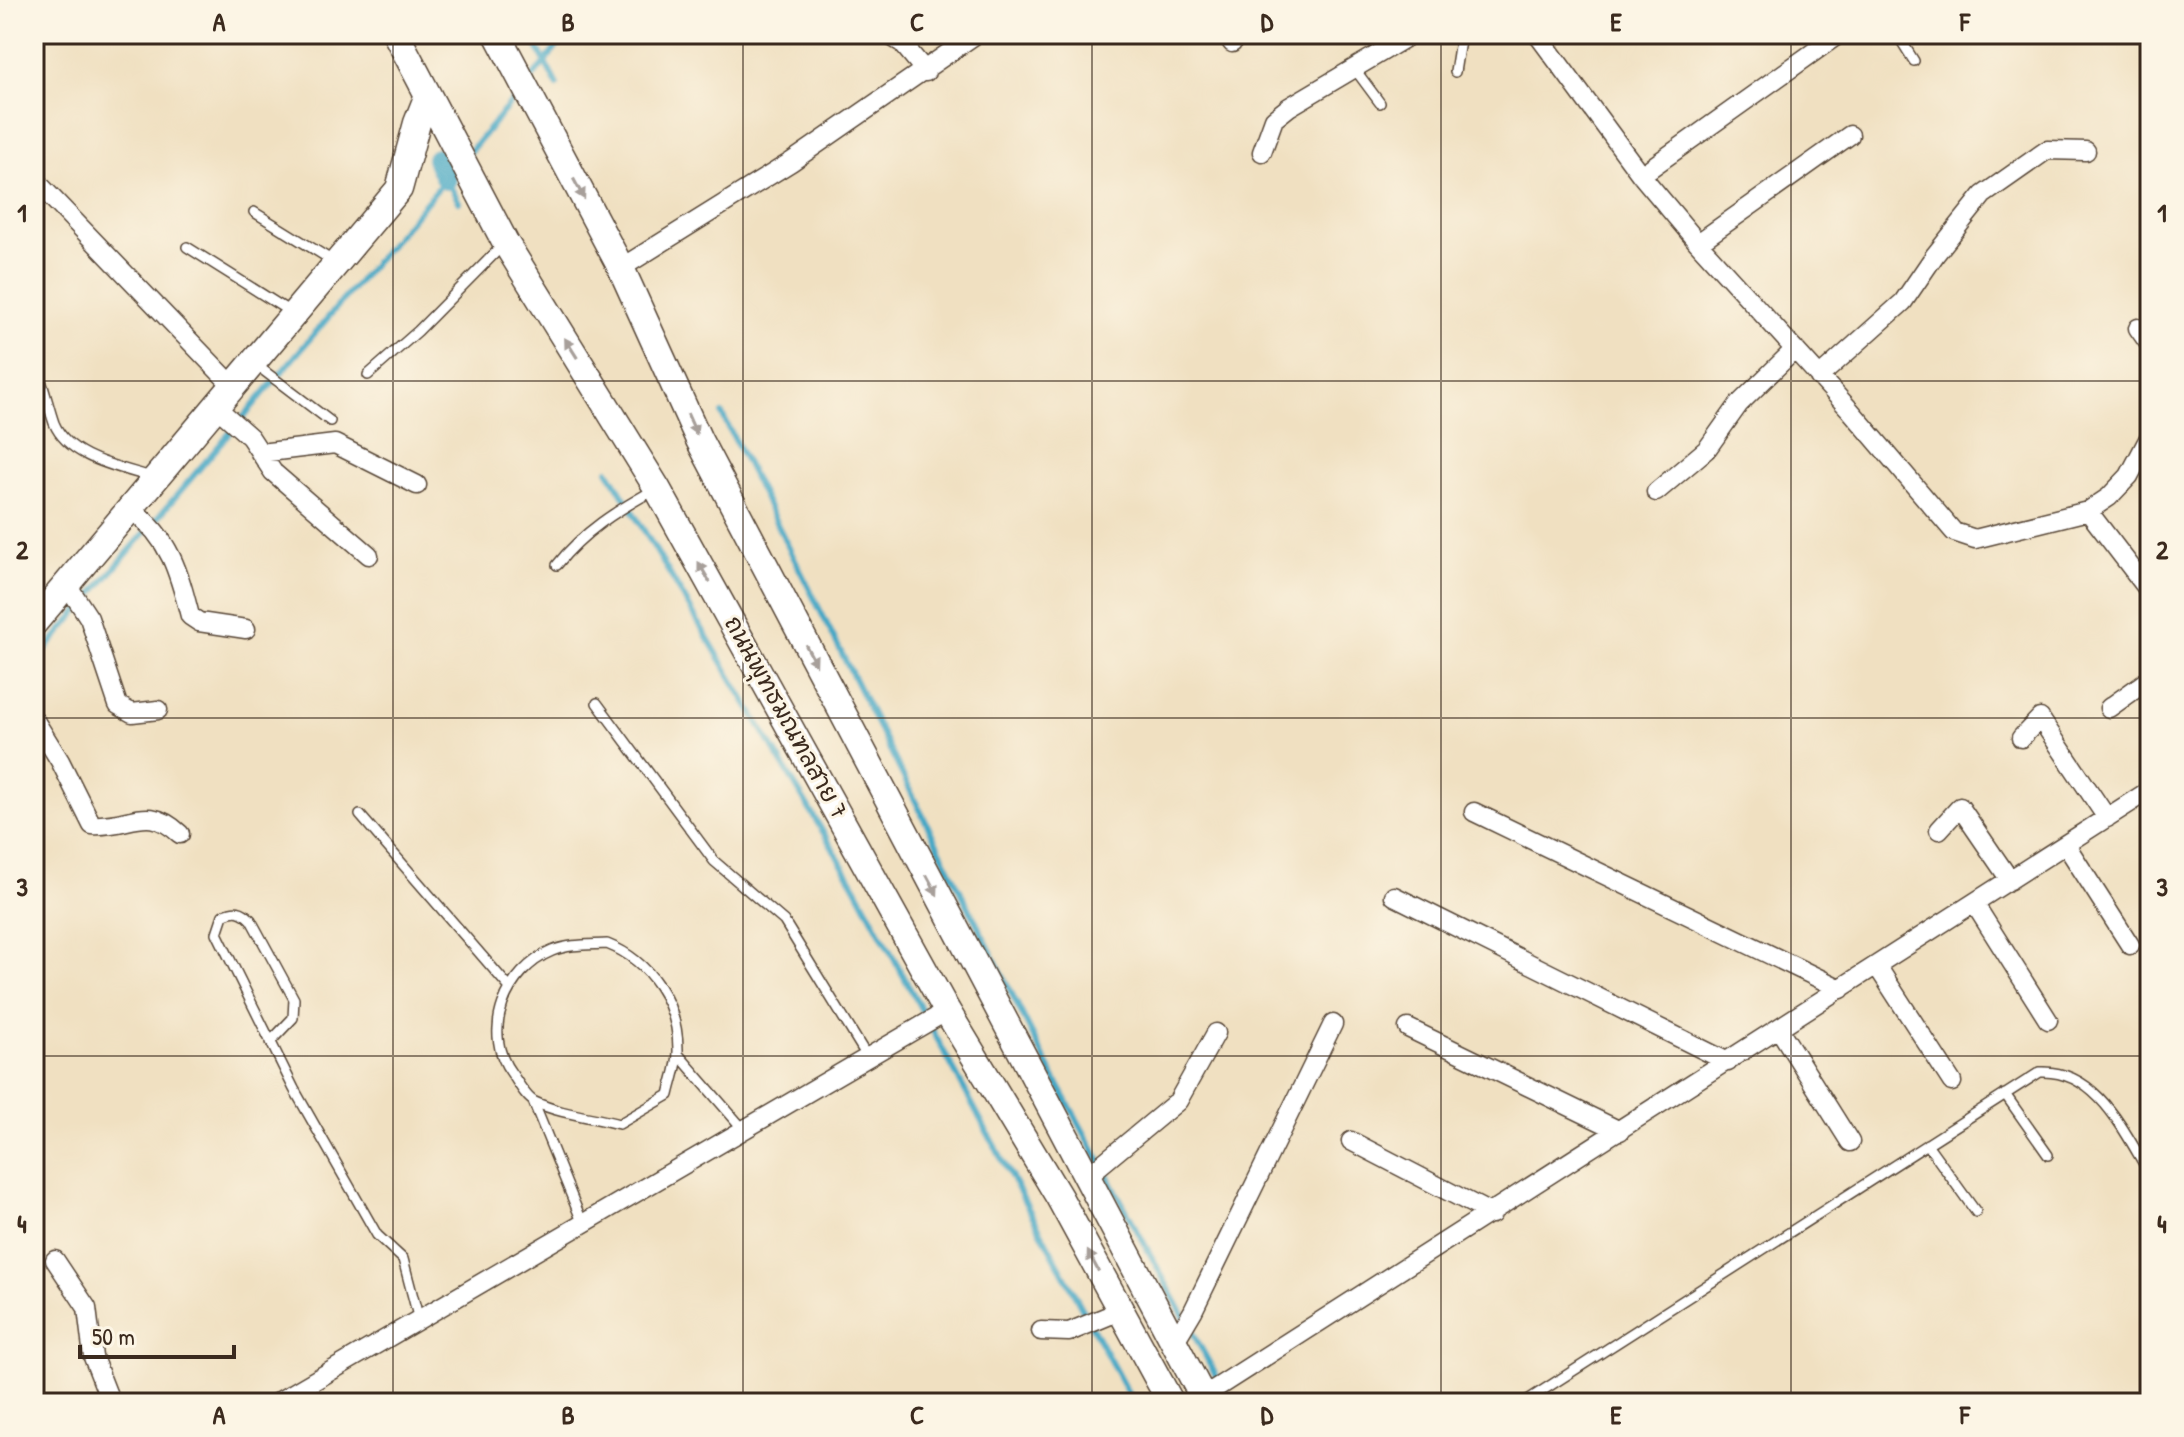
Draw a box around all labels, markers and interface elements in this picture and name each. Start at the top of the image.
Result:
text: A [213,4,226,39]
text: B [561,4,575,39]
text: C [910,4,924,39]
text: D [1261,4,1274,39]
text: E [1610,4,1622,39]
text: F [1959,4,1971,39]
one-way arrow [572,178,586,201]
text: 1 [17,195,27,230]
text: 1 [2157,195,2167,230]
one-way arrow [563,338,578,359]
one-way arrow [685,412,698,436]
text: 2 [16,532,29,567]
text: 2 [2156,532,2169,567]
one-way arrow [697,560,711,583]
street label: ถนนพุทธมณฑลสาย 7 [715,610,856,825]
one-way arrow [805,643,818,666]
text: 3 [16,869,28,904]
text: 3 [2156,869,2168,904]
one-way arrow [924,874,938,896]
text: 4 [17,1206,27,1241]
text: 4 [2157,1206,2167,1241]
one-way arrow [1087,1250,1100,1273]
scale bar [80,1309,234,1359]
text: 50 m [92,1320,135,1352]
text: A [213,1397,226,1432]
text: B [561,1397,575,1432]
text: C [910,1397,924,1432]
text: D [1261,1397,1274,1432]
text: E [1610,1397,1622,1432]
text: F [1959,1397,1971,1432]

